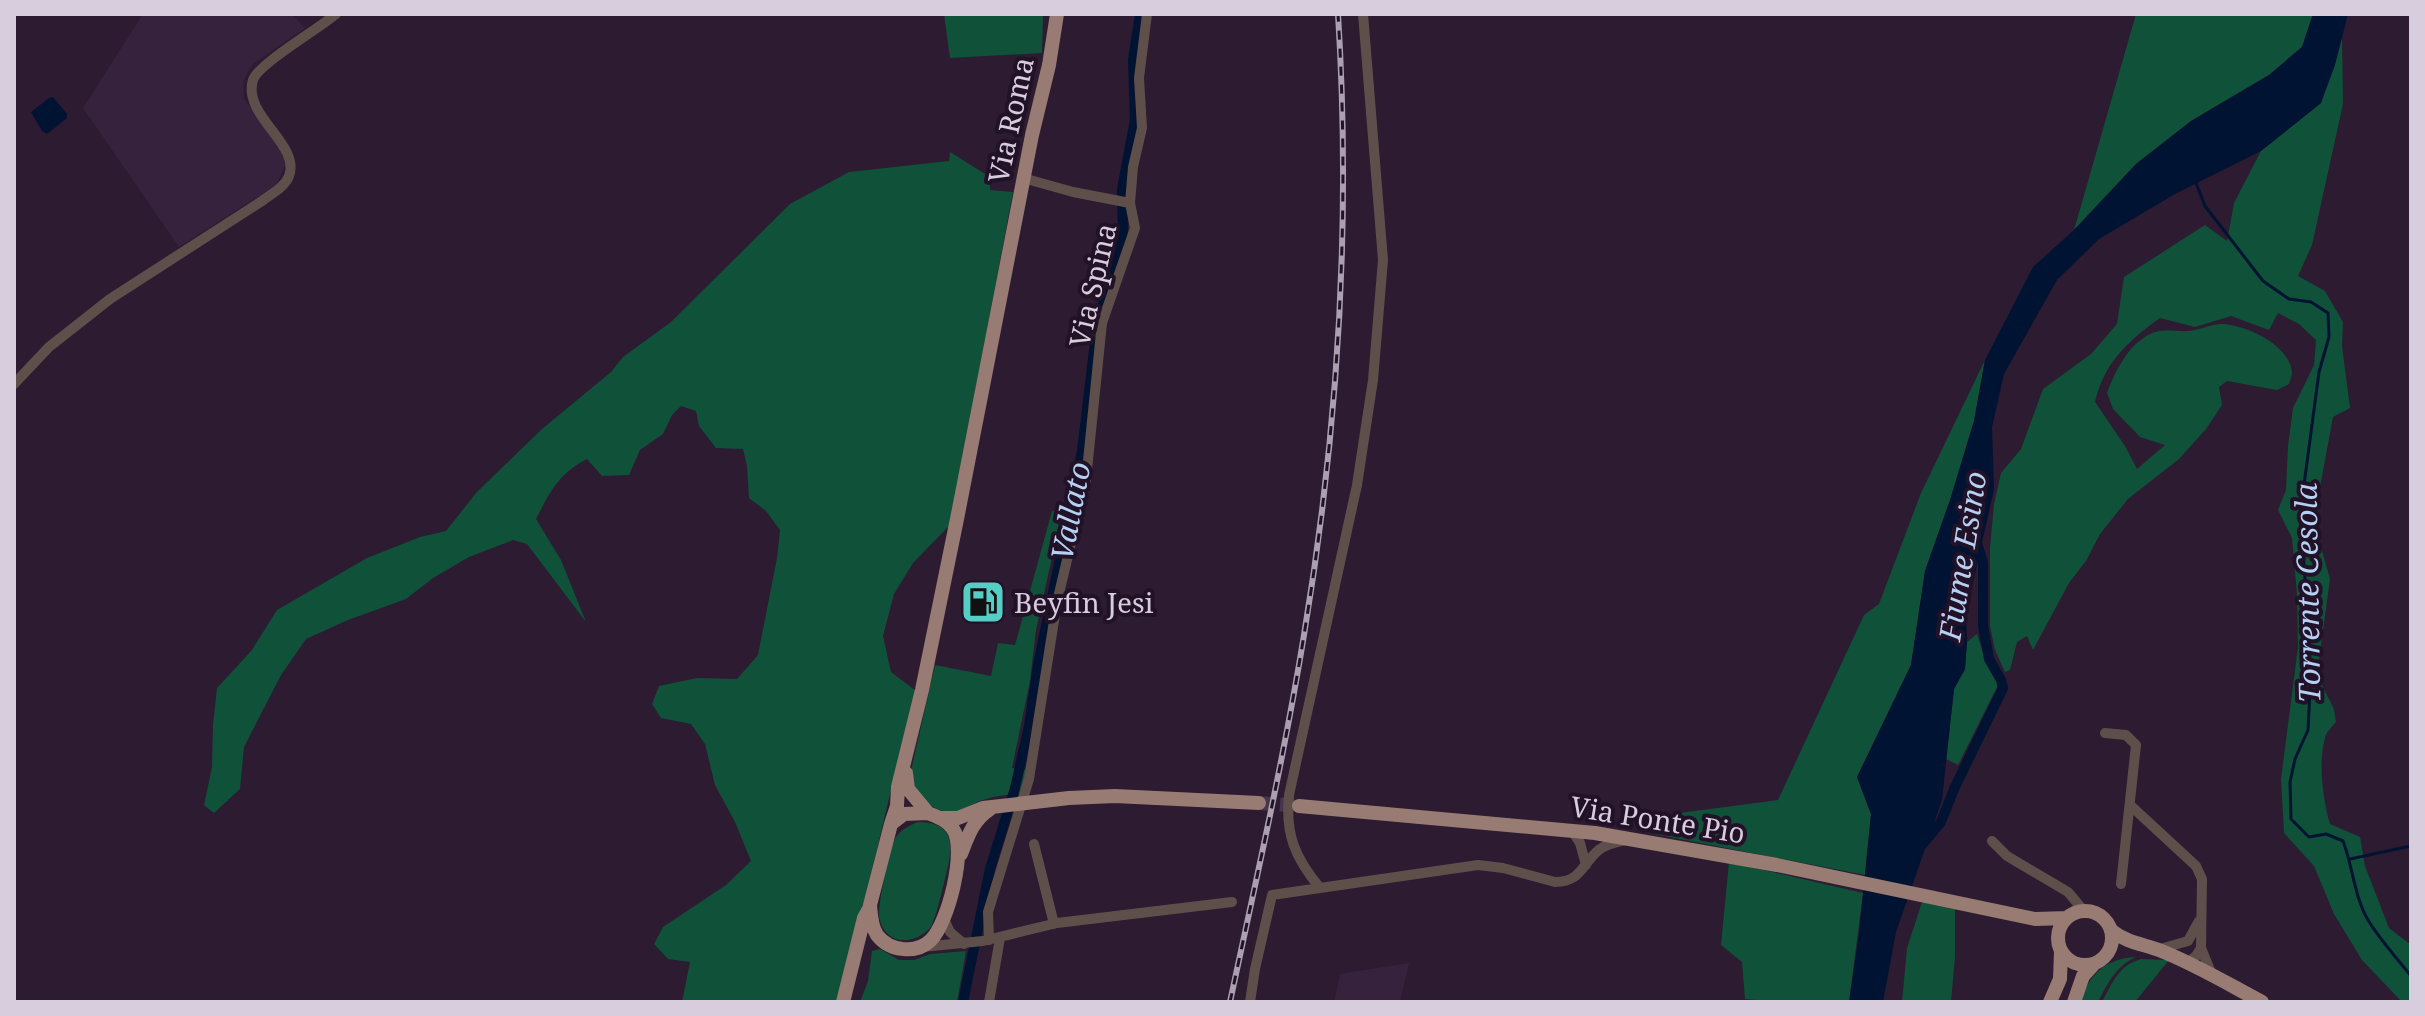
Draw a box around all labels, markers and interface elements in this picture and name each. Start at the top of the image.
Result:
street label: Via Roma [978,54,1042,186]
street label: Via Spina [1059,219,1125,351]
water label: Vallato [1040,458,1100,564]
water label: Fiume Esino [1928,468,1996,645]
water label: Torrente Cesola [2285,482,2329,703]
fuel station icon: Beyfin Jesi [959,578,1007,626]
place label: Beyfin Jesi [1014,583,1154,621]
street label: Via Ponte Pio [1568,786,1748,852]

